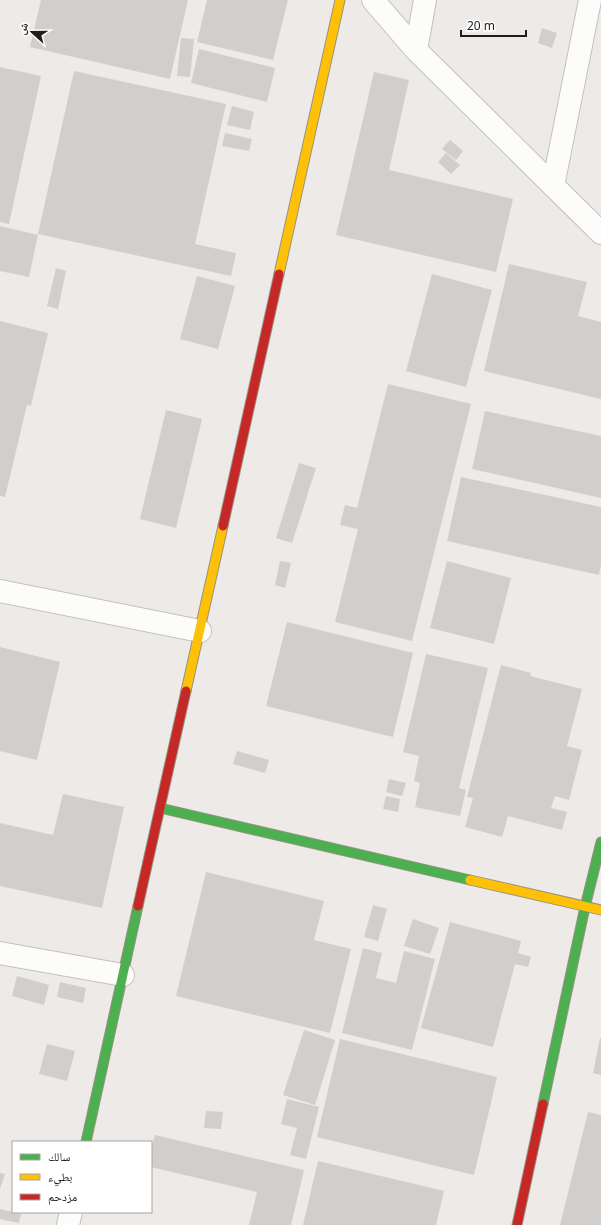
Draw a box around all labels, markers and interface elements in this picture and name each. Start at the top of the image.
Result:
north arrow [12,12,52,52]
scale bar [461,12,526,38]
text: 20 m [467,17,495,34]
text: ش [13,20,32,37]
legend [12,1141,152,1213]
text: سالك [48,1148,70,1165]
text: بطيء [48,1168,72,1187]
text: مزدحم [48,1188,77,1205]

